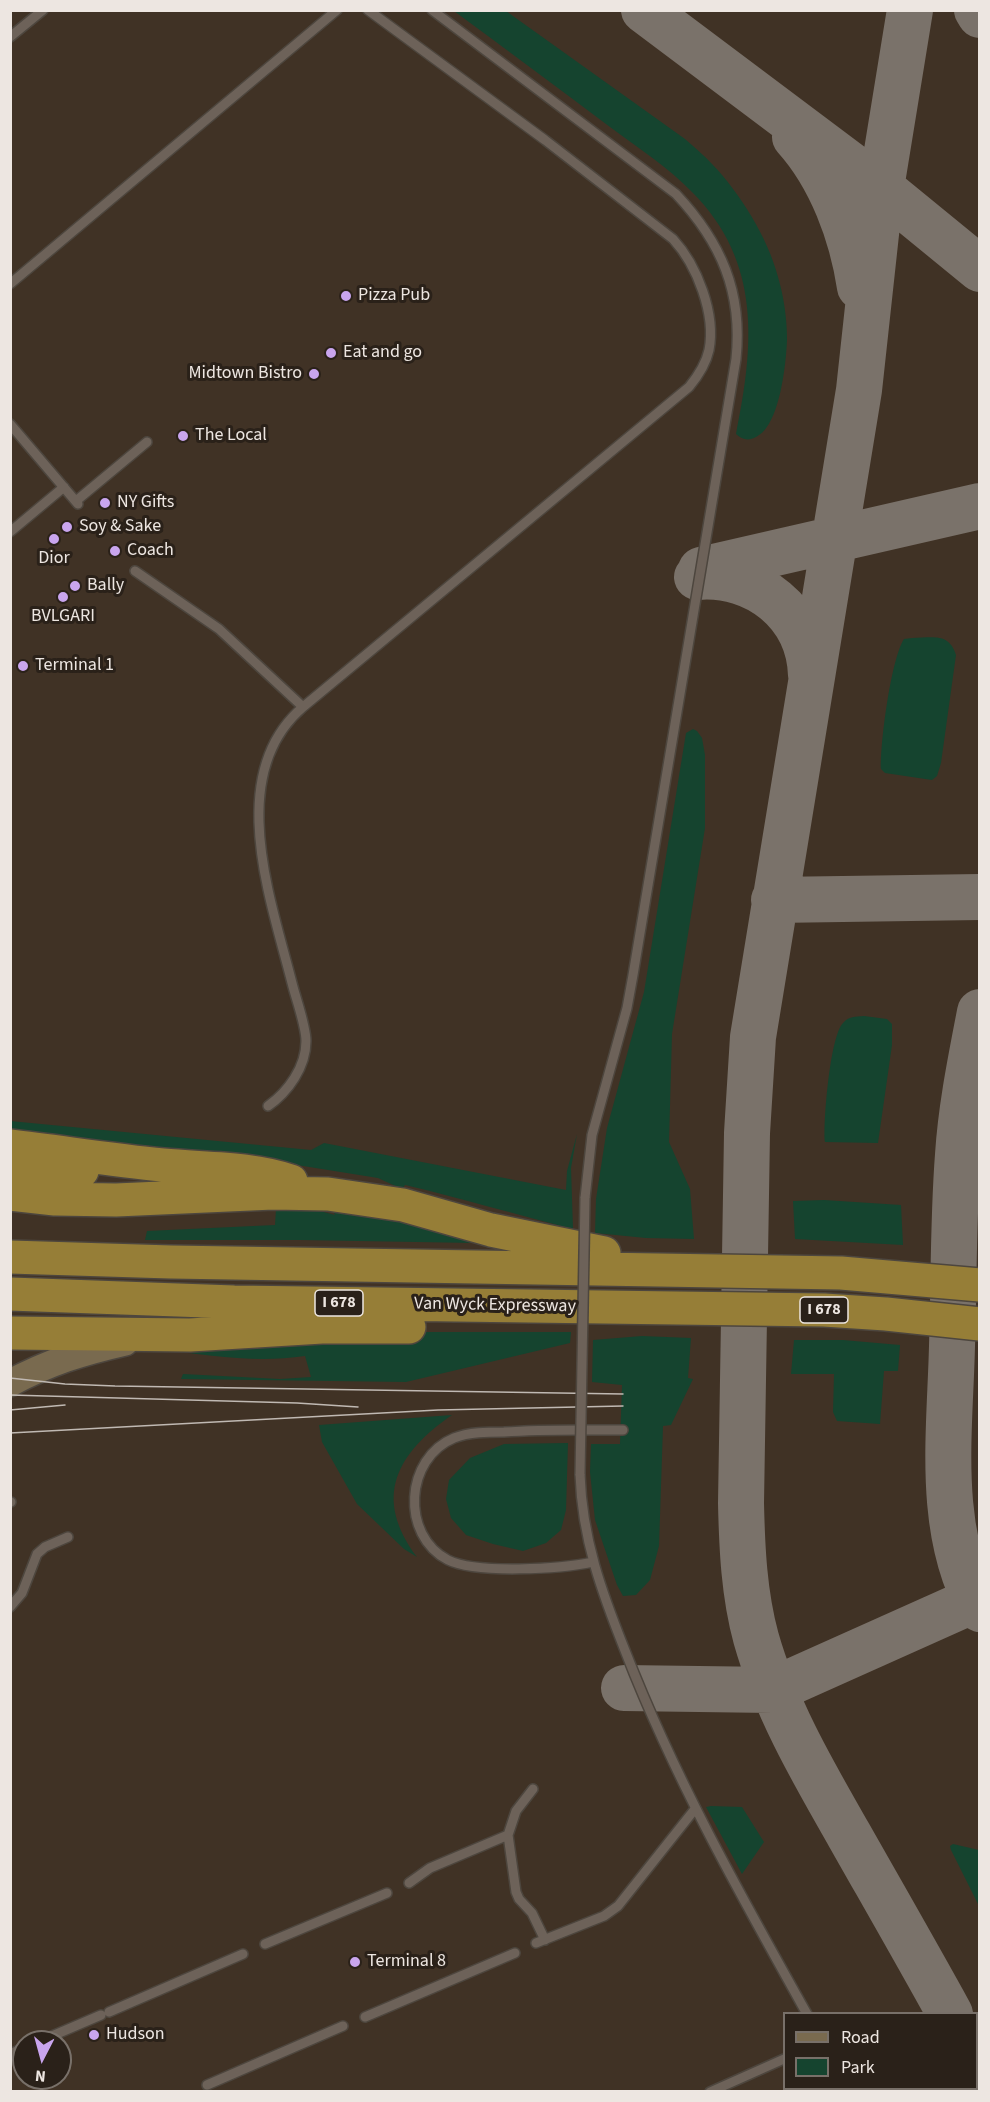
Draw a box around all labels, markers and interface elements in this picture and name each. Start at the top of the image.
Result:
place label: Pizza Pub [358,285,430,307]
marker: Pizza Pub [339,289,353,303]
place label: Eat and go [343,342,422,364]
marker: Eat and go [324,346,338,360]
place label: Midtown Bistro [188,363,302,385]
marker: Midtown Bistro [307,367,321,381]
place label: The Local [195,425,267,447]
marker: The Local [176,429,190,443]
place label: NY Gifts [117,492,174,514]
marker: NY Gifts [98,496,112,510]
place label: Soy & Sake [79,516,161,538]
marker: Soy & Sake [60,520,74,534]
marker: Dior [47,532,61,546]
place label: Coach [127,540,174,562]
marker: Coach [108,544,122,558]
place label: Dior [38,548,70,570]
place label: Bally [87,575,124,597]
marker: Bally [68,579,82,593]
marker: BVLGARI [56,590,70,604]
place label: BVLGARI [31,606,95,628]
place label: Terminal 1 [35,655,114,677]
marker: Terminal 1 [16,659,30,673]
road number: I 678 [315,1290,363,1316]
street label: Van Wyck Expressway [414,1294,576,1318]
road number: I 678 [800,1297,848,1323]
place label: Terminal 8 [367,1951,446,1973]
marker: Terminal 8 [348,1955,362,1969]
legend [783,2012,978,2090]
place label: Hudson [106,2024,165,2046]
text: Road [841,2025,880,2050]
marker: Hudson [87,2028,101,2042]
north arrow [12,2030,72,2090]
text: Park [841,2055,875,2080]
text: N [34,2064,47,2087]

